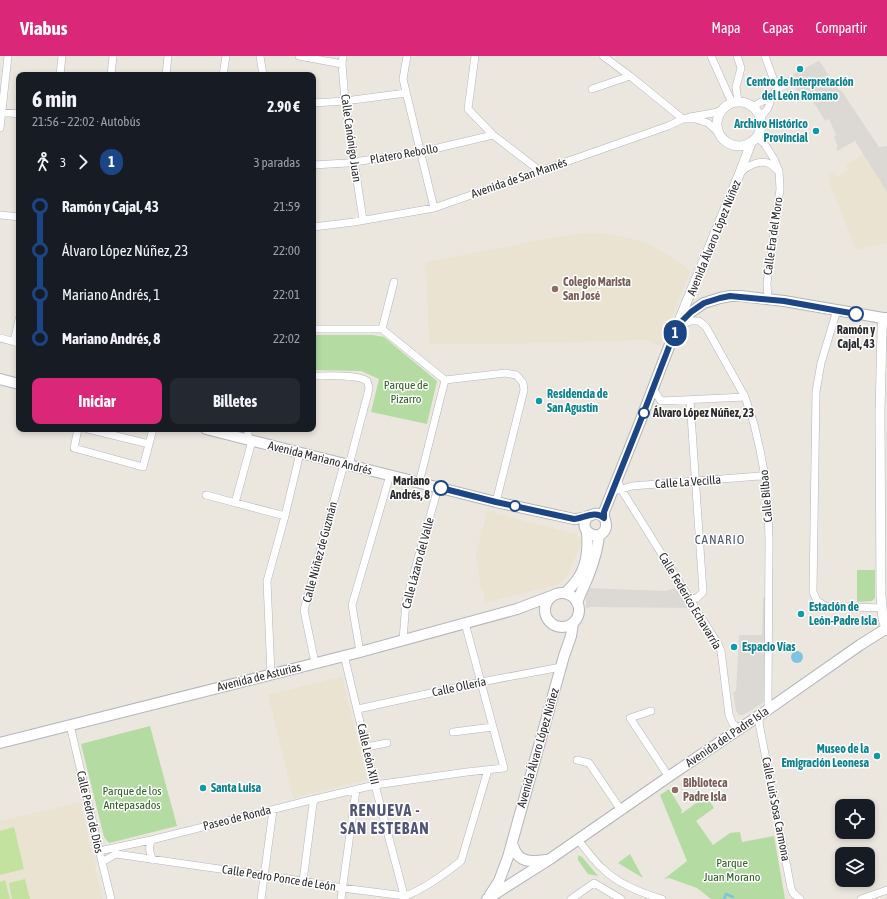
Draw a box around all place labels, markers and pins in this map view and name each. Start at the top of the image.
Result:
marker: Centro de Interpretación del León Romano [795,64,805,74]
place label: Centro de Interpretación del León Romano [746,75,854,103]
place label: Archivo Histórico Provincial [733,117,809,145]
marker: Archivo Histórico Provincial [811,126,821,136]
place label: Colegio Marista San José [563,275,631,303]
marker: Colegio Marista San José [550,284,560,294]
marker: Ramón y Cajal, 43 [848,306,864,322]
place label: Ramón y Cajal, 43 [837,323,875,351]
place label: Residencia de San Agustín [547,387,609,415]
marker: Residencia de San Agustín [534,396,544,406]
place label: Álvaro López Núñez, 23 [652,405,754,420]
marker: Álvaro López Núñez, 23 [638,407,650,419]
place label: Mariano Andrés, 8 [389,474,430,502]
marker: Mariano Andrés, 8 [433,480,449,496]
unlabelled marker [509,500,521,512]
place label: Estación de León-Padre Isla [809,600,878,628]
marker: Estación de León-Padre Isla [796,609,806,619]
place label: Espacio Vías [742,640,796,654]
marker: Espacio Vías [729,642,739,652]
place label: Museo de la Emigración Leonesa [781,742,869,770]
marker: Museo de la Emigración Leonesa [872,751,882,761]
place label: Biblioteca Padre Isla [683,776,728,804]
place label: Santa Luisa [211,781,262,795]
marker: Santa Luisa [198,783,208,793]
marker: Biblioteca Padre Isla [670,785,680,795]

